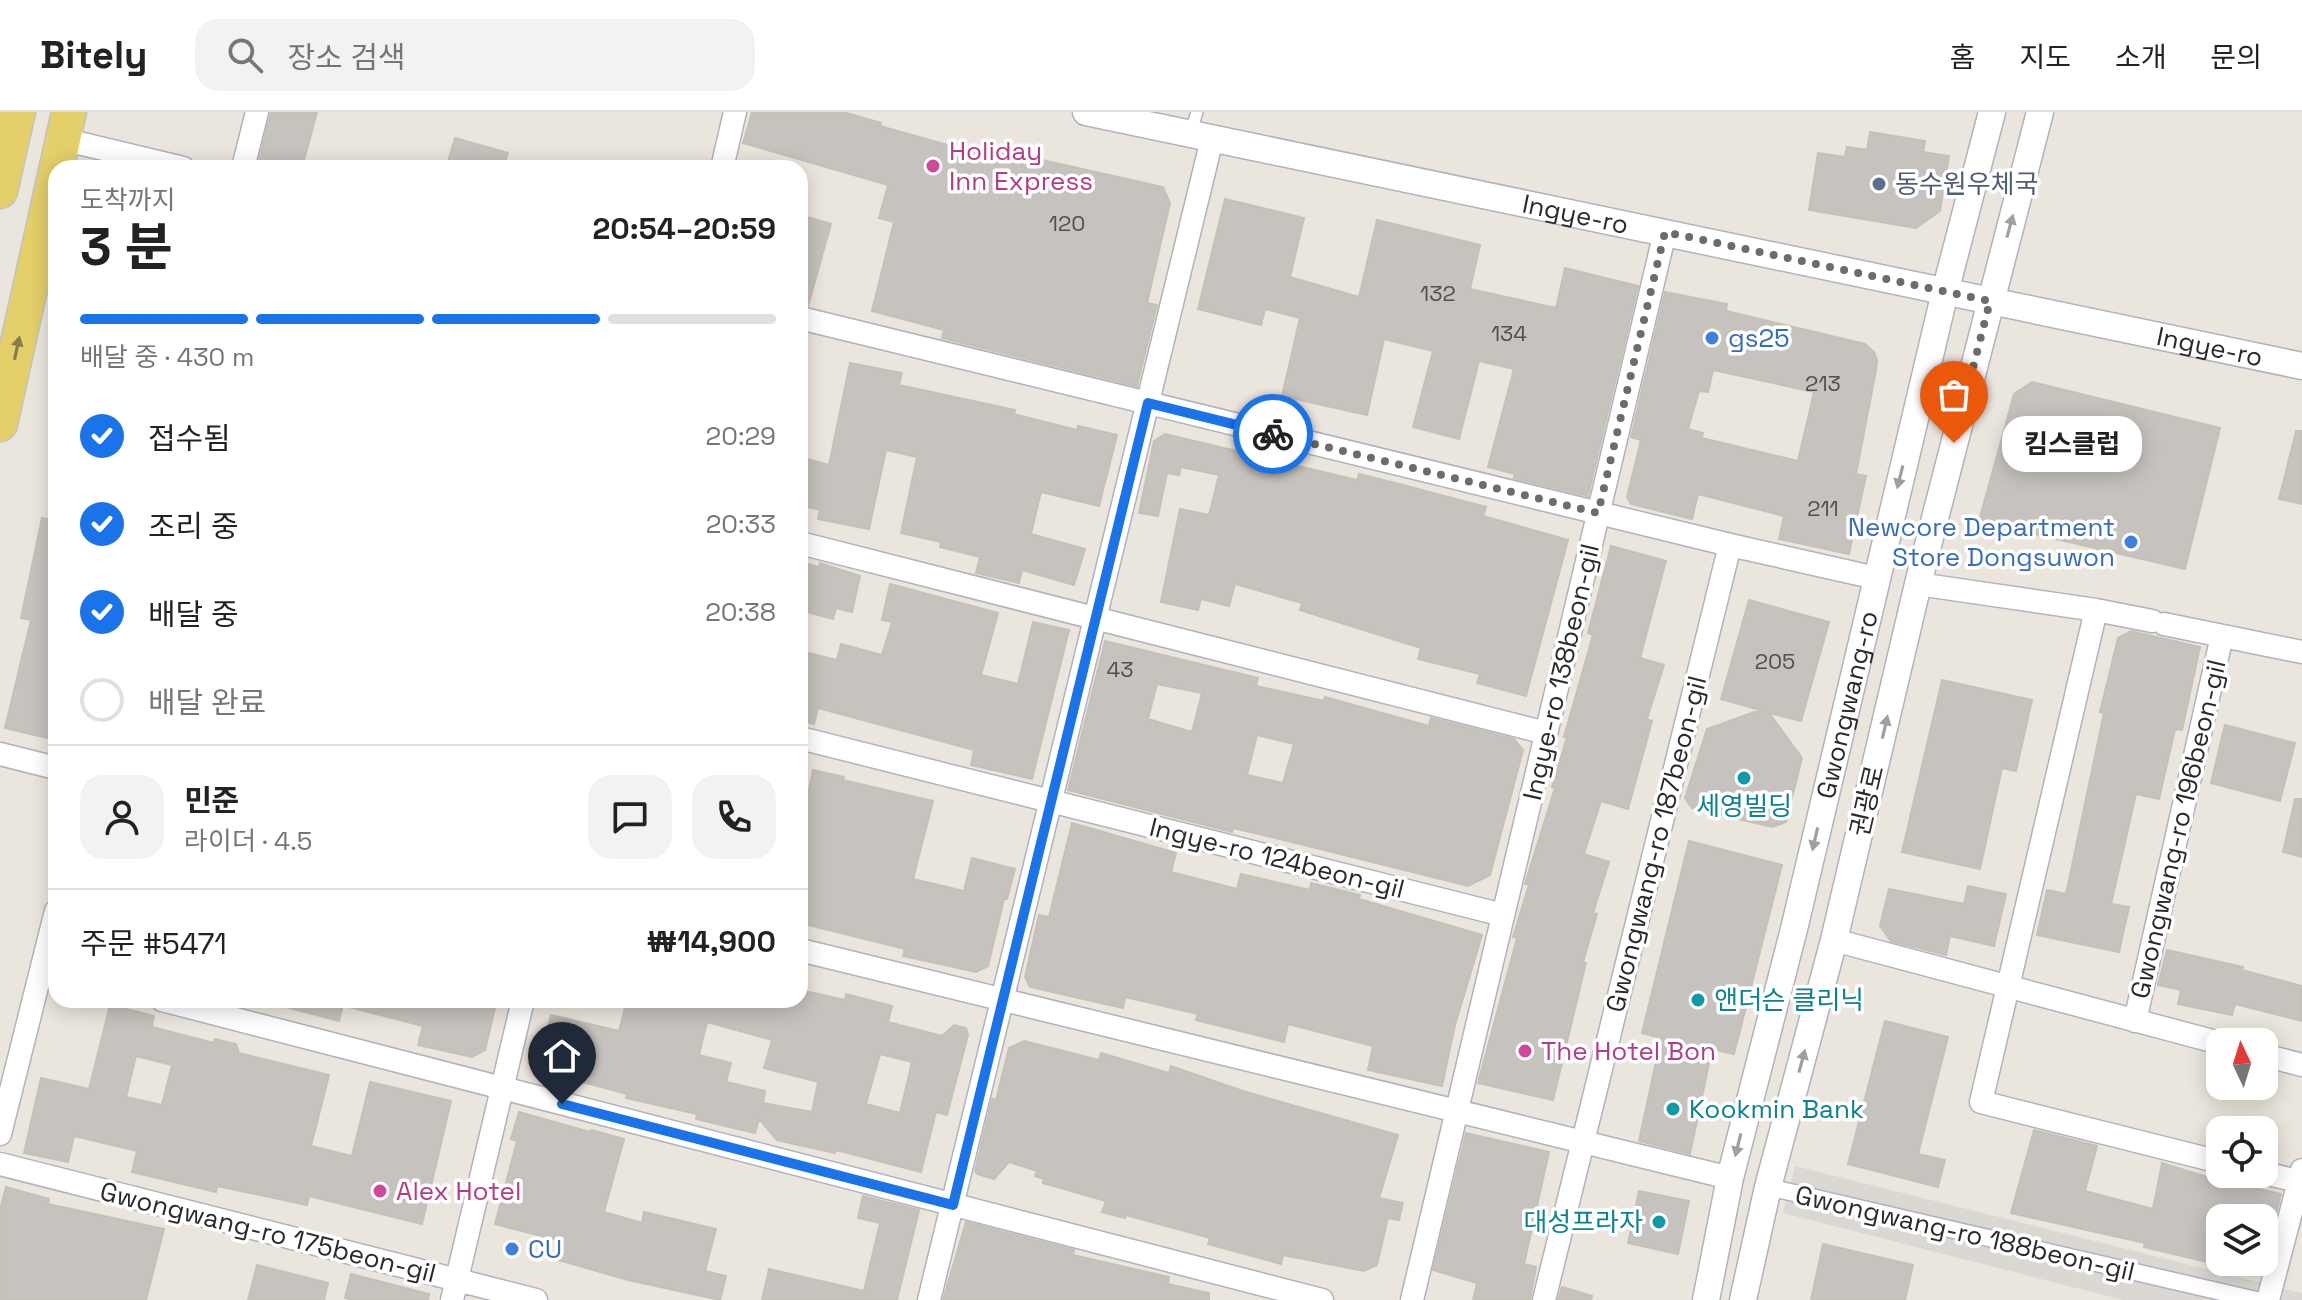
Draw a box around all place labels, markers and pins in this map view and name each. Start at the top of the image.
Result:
place label: Holiday Inn Express [949,134,1093,198]
marker: Holiday Inn Express [924,157,942,175]
place label: 동수원우체국 [1895,167,2039,201]
marker: 동수원우체국 [1870,175,1888,193]
place label: gs25 [1728,321,1790,355]
marker: gs25 [1703,329,1721,347]
pin [1920,361,1988,443]
callout: 킴스클럽 [2002,415,2142,471]
place label: Newcore Department Store Dongsuwon [1848,510,2115,574]
marker: Newcore Department Store Dongsuwon [2122,533,2140,551]
marker: 세영빌딩 [1735,769,1753,787]
place label: 세영빌딩 [1696,789,1792,823]
place label: 앤더슨 클리닉 [1714,983,1864,1017]
marker: 앤더슨 클리닉 [1689,991,1707,1009]
pin [528,1022,596,1104]
place label: The Hotel Bon [1541,1034,1716,1068]
marker: The Hotel Bon [1516,1042,1534,1060]
place label: Kookmin Bank [1689,1092,1864,1126]
marker: Kookmin Bank [1664,1100,1682,1118]
place label: Alex Hotel [396,1174,521,1208]
marker: Alex Hotel [371,1182,389,1200]
place label: 대성프라자 [1523,1205,1643,1239]
marker: 대성프라자 [1650,1213,1668,1231]
place label: CU [528,1232,562,1266]
marker: CU [503,1240,521,1258]

